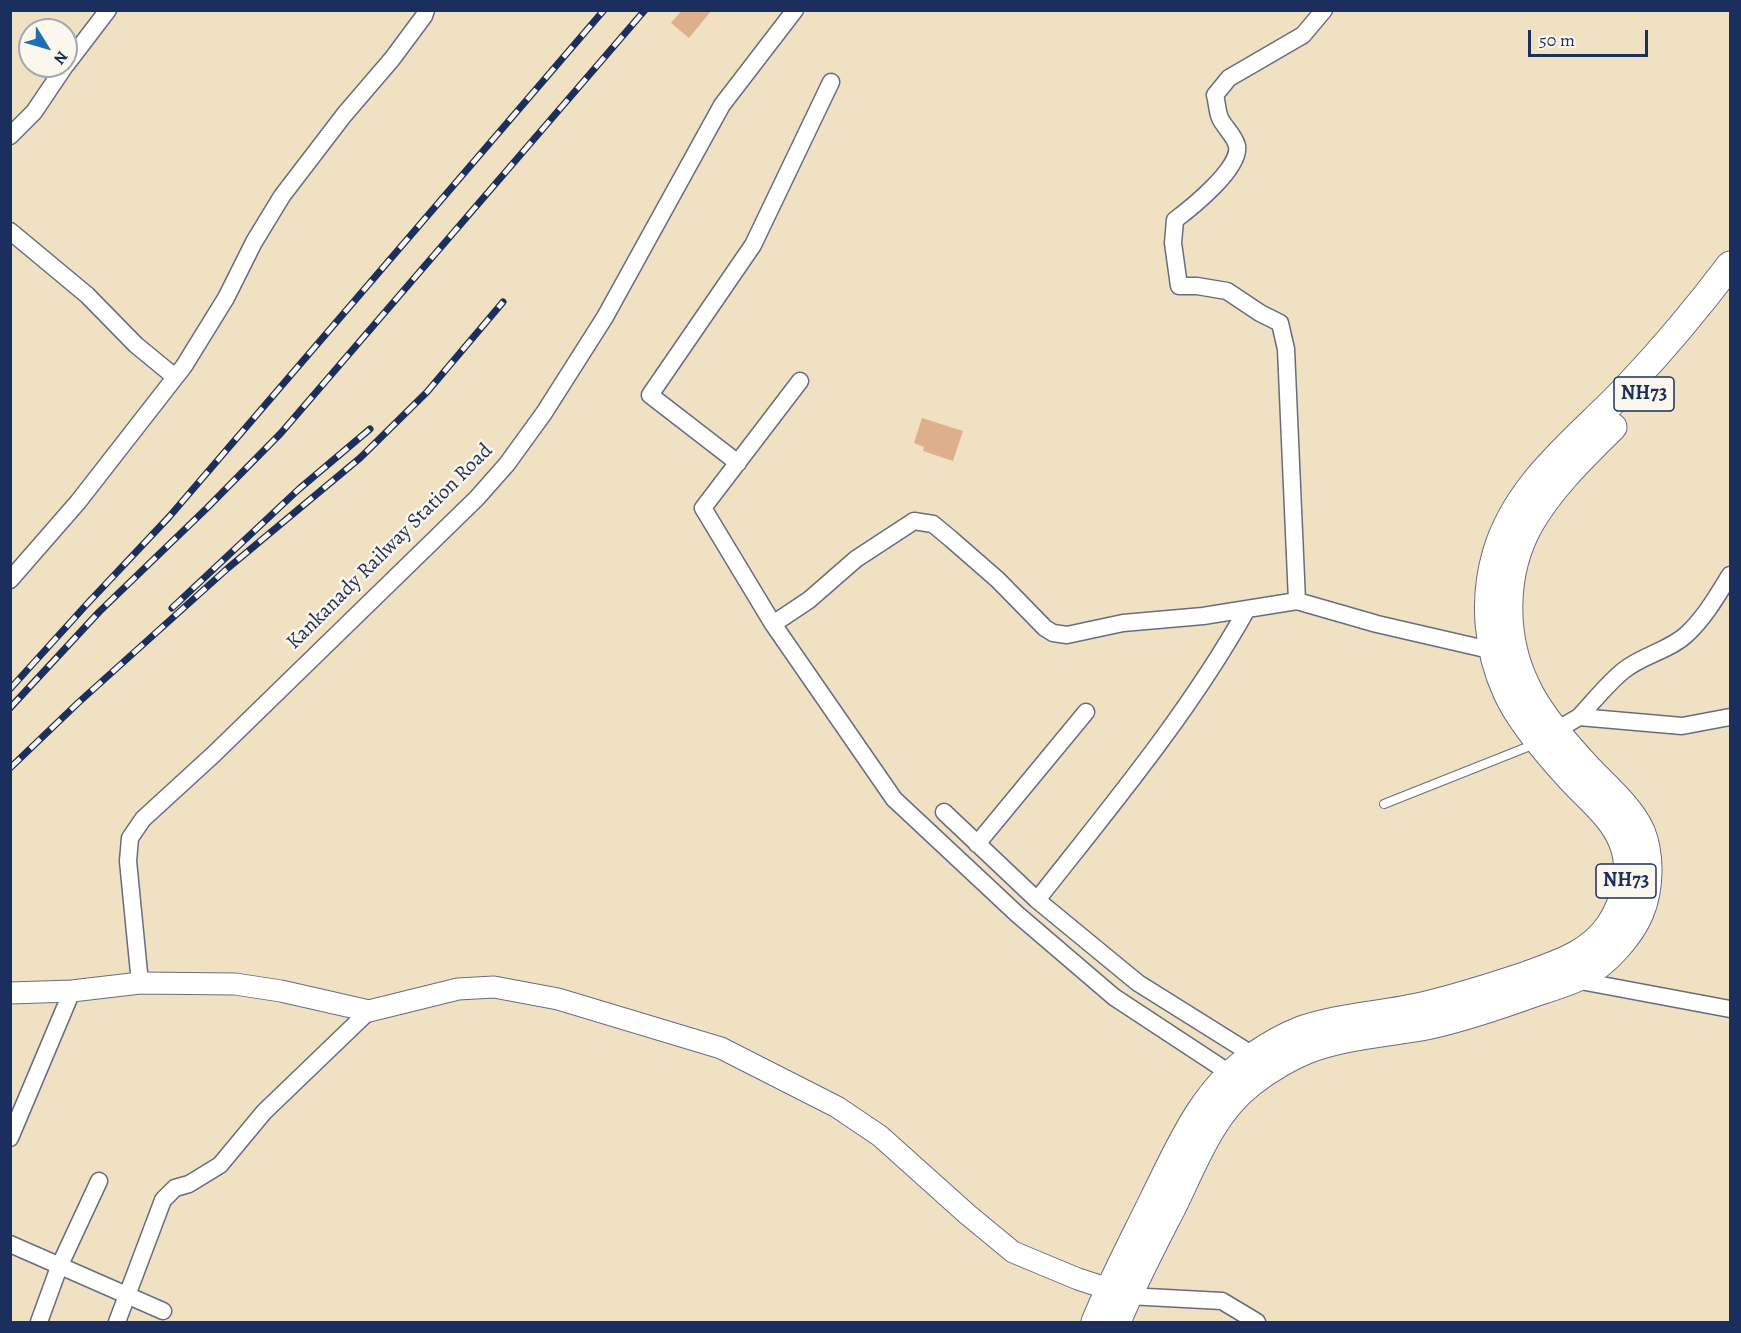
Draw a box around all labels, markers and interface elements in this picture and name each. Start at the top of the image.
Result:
north arrow [18,18,78,78]
scale bar [1531,18,1651,56]
text: 50 m [1539,28,1575,52]
text: N [48,46,73,69]
road number: NH73 [1614,377,1674,411]
street label: Kankanady Railway Station Road [282,439,498,655]
road number: NH73 [1596,864,1656,898]

